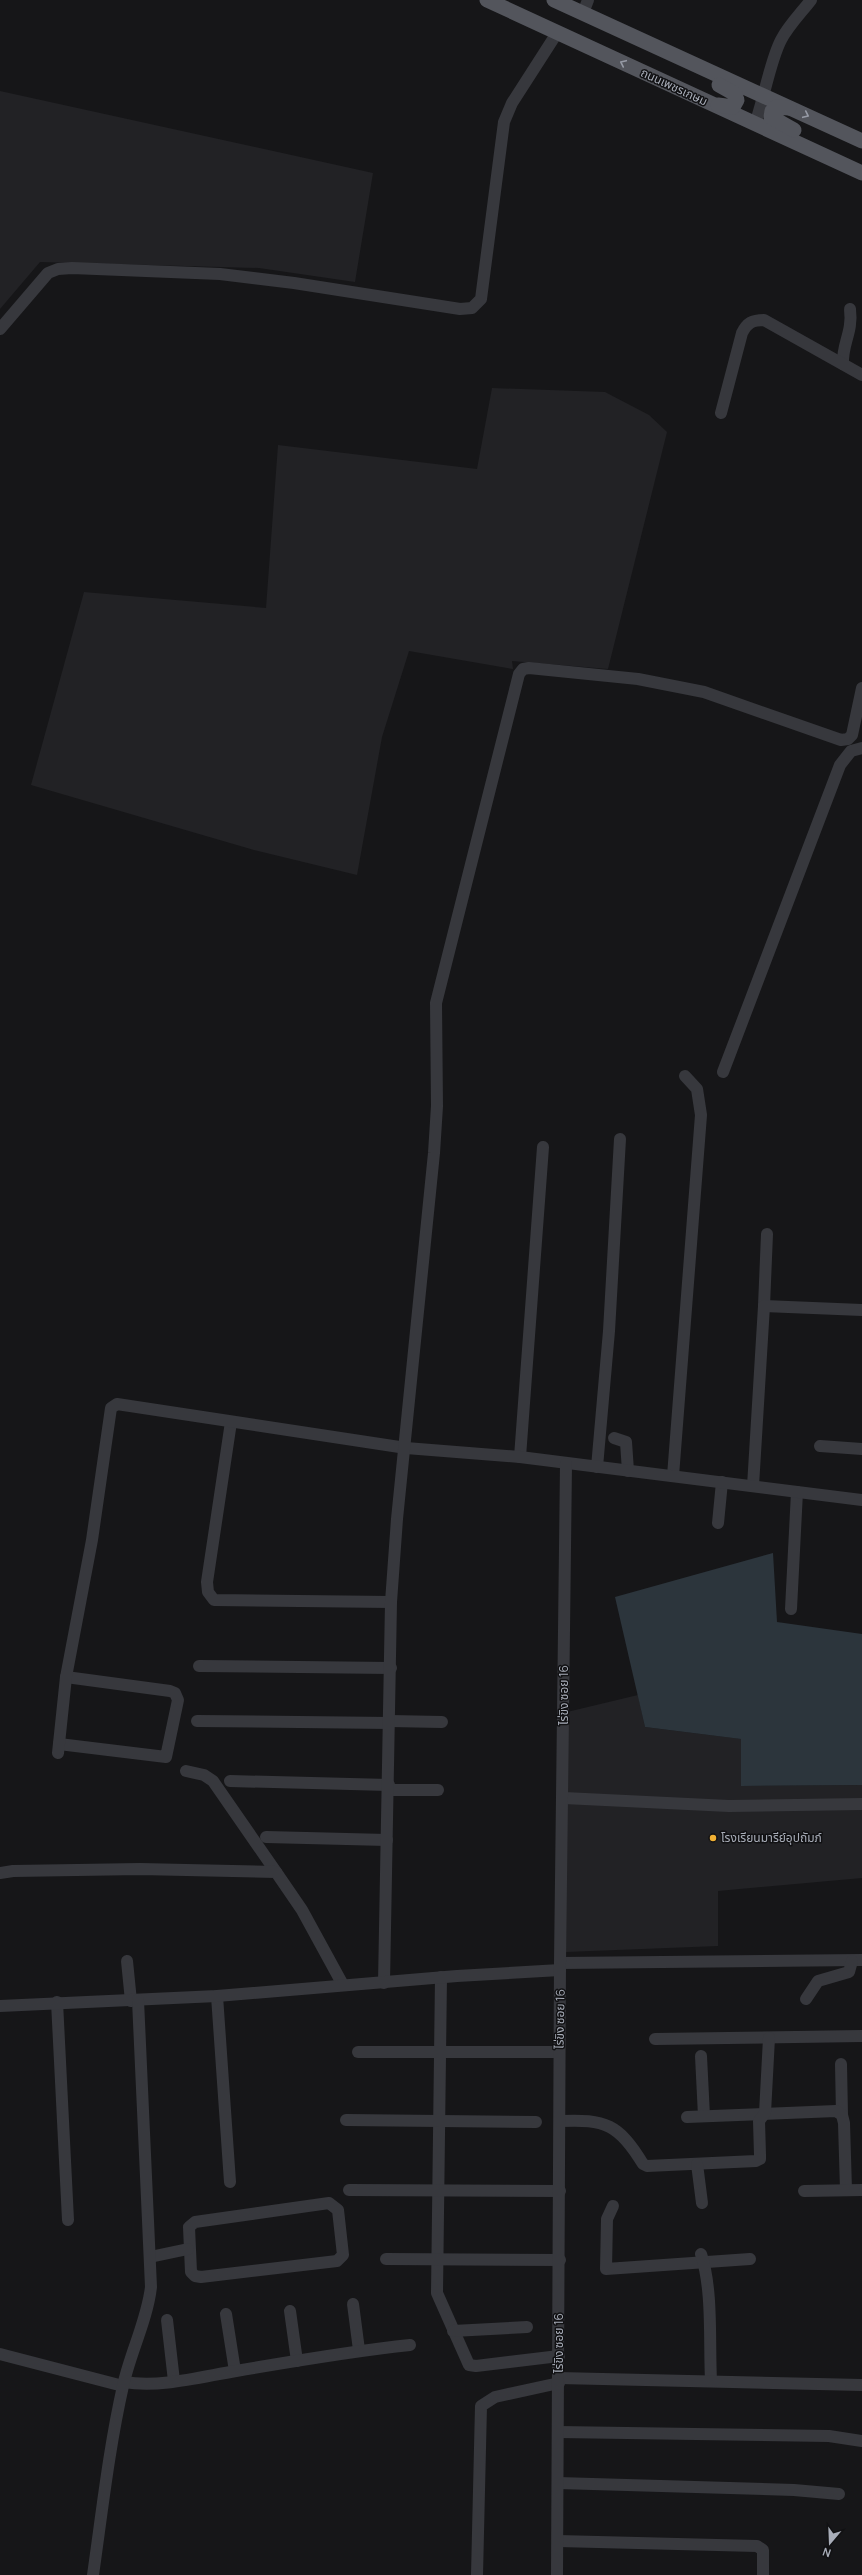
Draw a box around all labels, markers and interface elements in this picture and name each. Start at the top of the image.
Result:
one-way arrow [620,60,627,68]
street label: ถนนเพชรเกษม [638,64,710,109]
one-way arrow [802,110,809,118]
street label: ไร่ขิง ซอย 16 [555,1665,572,1726]
place label: โรงเรียนมารีย์อุปถัมภ์ [721,1829,822,1846]
marker: โรงเรียนมารีย์อุปถัมภ์ [708,1833,718,1843]
street label: ไร่ขิง ซอย 16 [550,1989,569,2050]
street label: ไร่ขิง ซอย 16 [550,2313,567,2374]
north arrow [810,2523,850,2563]
text: N [820,2545,833,2561]

